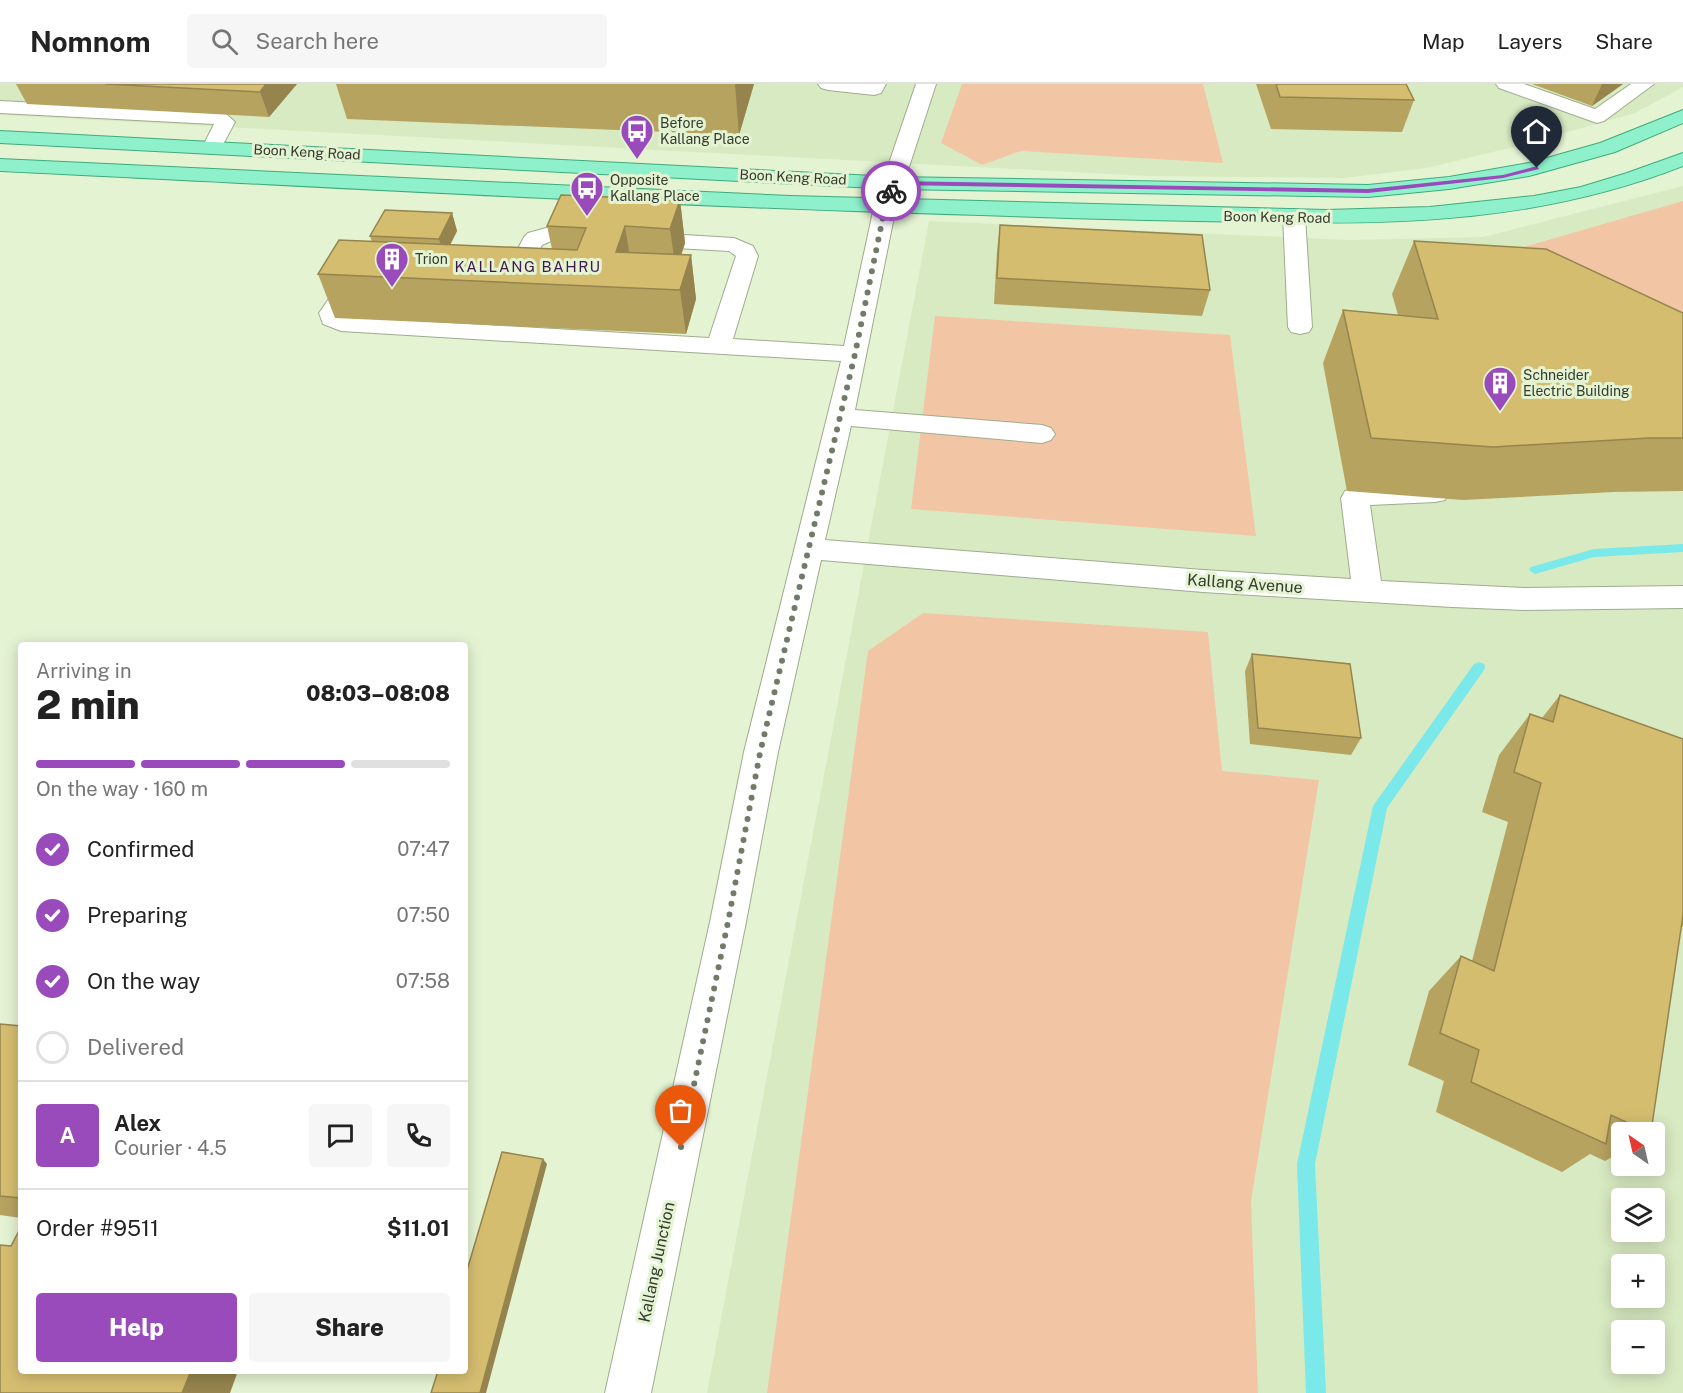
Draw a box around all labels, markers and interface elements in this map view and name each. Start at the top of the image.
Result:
search box [187,14,607,68]
text: Nomnom [30,25,151,58]
icon: search [208,25,241,58]
text: Search here [256,28,379,54]
text: Map [1422,29,1465,54]
text: Layers [1498,29,1562,54]
text: Share [1595,29,1653,54]
pin [1511,106,1562,168]
bus stop icon: Before Kallang Place [619,113,655,160]
place label: Before Kallang Place [660,115,750,147]
icon: home [1520,115,1553,148]
street label: Boon Keng Road [253,141,361,163]
courier [861,161,921,221]
street label: Boon Keng Road [739,166,847,188]
bus stop icon: Opposite Kallang Place [569,170,605,217]
place label: Opposite Kallang Place [610,172,700,204]
icon: bike [875,175,908,208]
street label: Boon Keng Road [1223,208,1331,226]
building icon: Trion [374,241,410,288]
place label: Trion [415,251,448,267]
district label: KALLANG BAHRU [454,258,602,275]
building icon: Schneider Electric Building [1482,365,1518,412]
place label: Schneider Electric Building [1523,367,1630,399]
street label: Kallang Avenue [1186,570,1303,597]
text: Arriving in [36,659,131,683]
text: 08:03–08:08 [306,680,450,706]
text: 2 min [36,682,140,728]
text: On the way · 160 m [36,777,208,801]
icon: check [36,833,69,866]
text: Confirmed [87,836,194,862]
text: 07:47 [397,837,450,861]
icon: check [36,899,69,932]
text: Preparing [87,902,188,928]
text: 07:50 [397,903,450,927]
icon: check [36,965,69,998]
text: On the way [87,968,200,994]
text: 07:58 [396,969,450,993]
text: Delivered [87,1034,184,1060]
pin [655,1085,706,1147]
icon: bag [664,1094,697,1127]
button: chat [309,1104,372,1167]
button: phone [387,1104,450,1167]
text: Alex [114,1110,161,1136]
text: A [60,1122,75,1148]
north arrow [1611,1122,1665,1176]
map controls [1611,1122,1665,1374]
text: Courier · 4.5 [114,1136,227,1160]
button: layers [1611,1188,1665,1242]
street label: Kallang Junction [634,1200,679,1324]
text: Order #9511 [36,1215,159,1241]
text: $11.01 [387,1215,450,1241]
button: + [1611,1254,1665,1308]
button: Help [36,1293,237,1362]
button: Share [249,1293,450,1362]
button: − [1611,1320,1665,1374]

